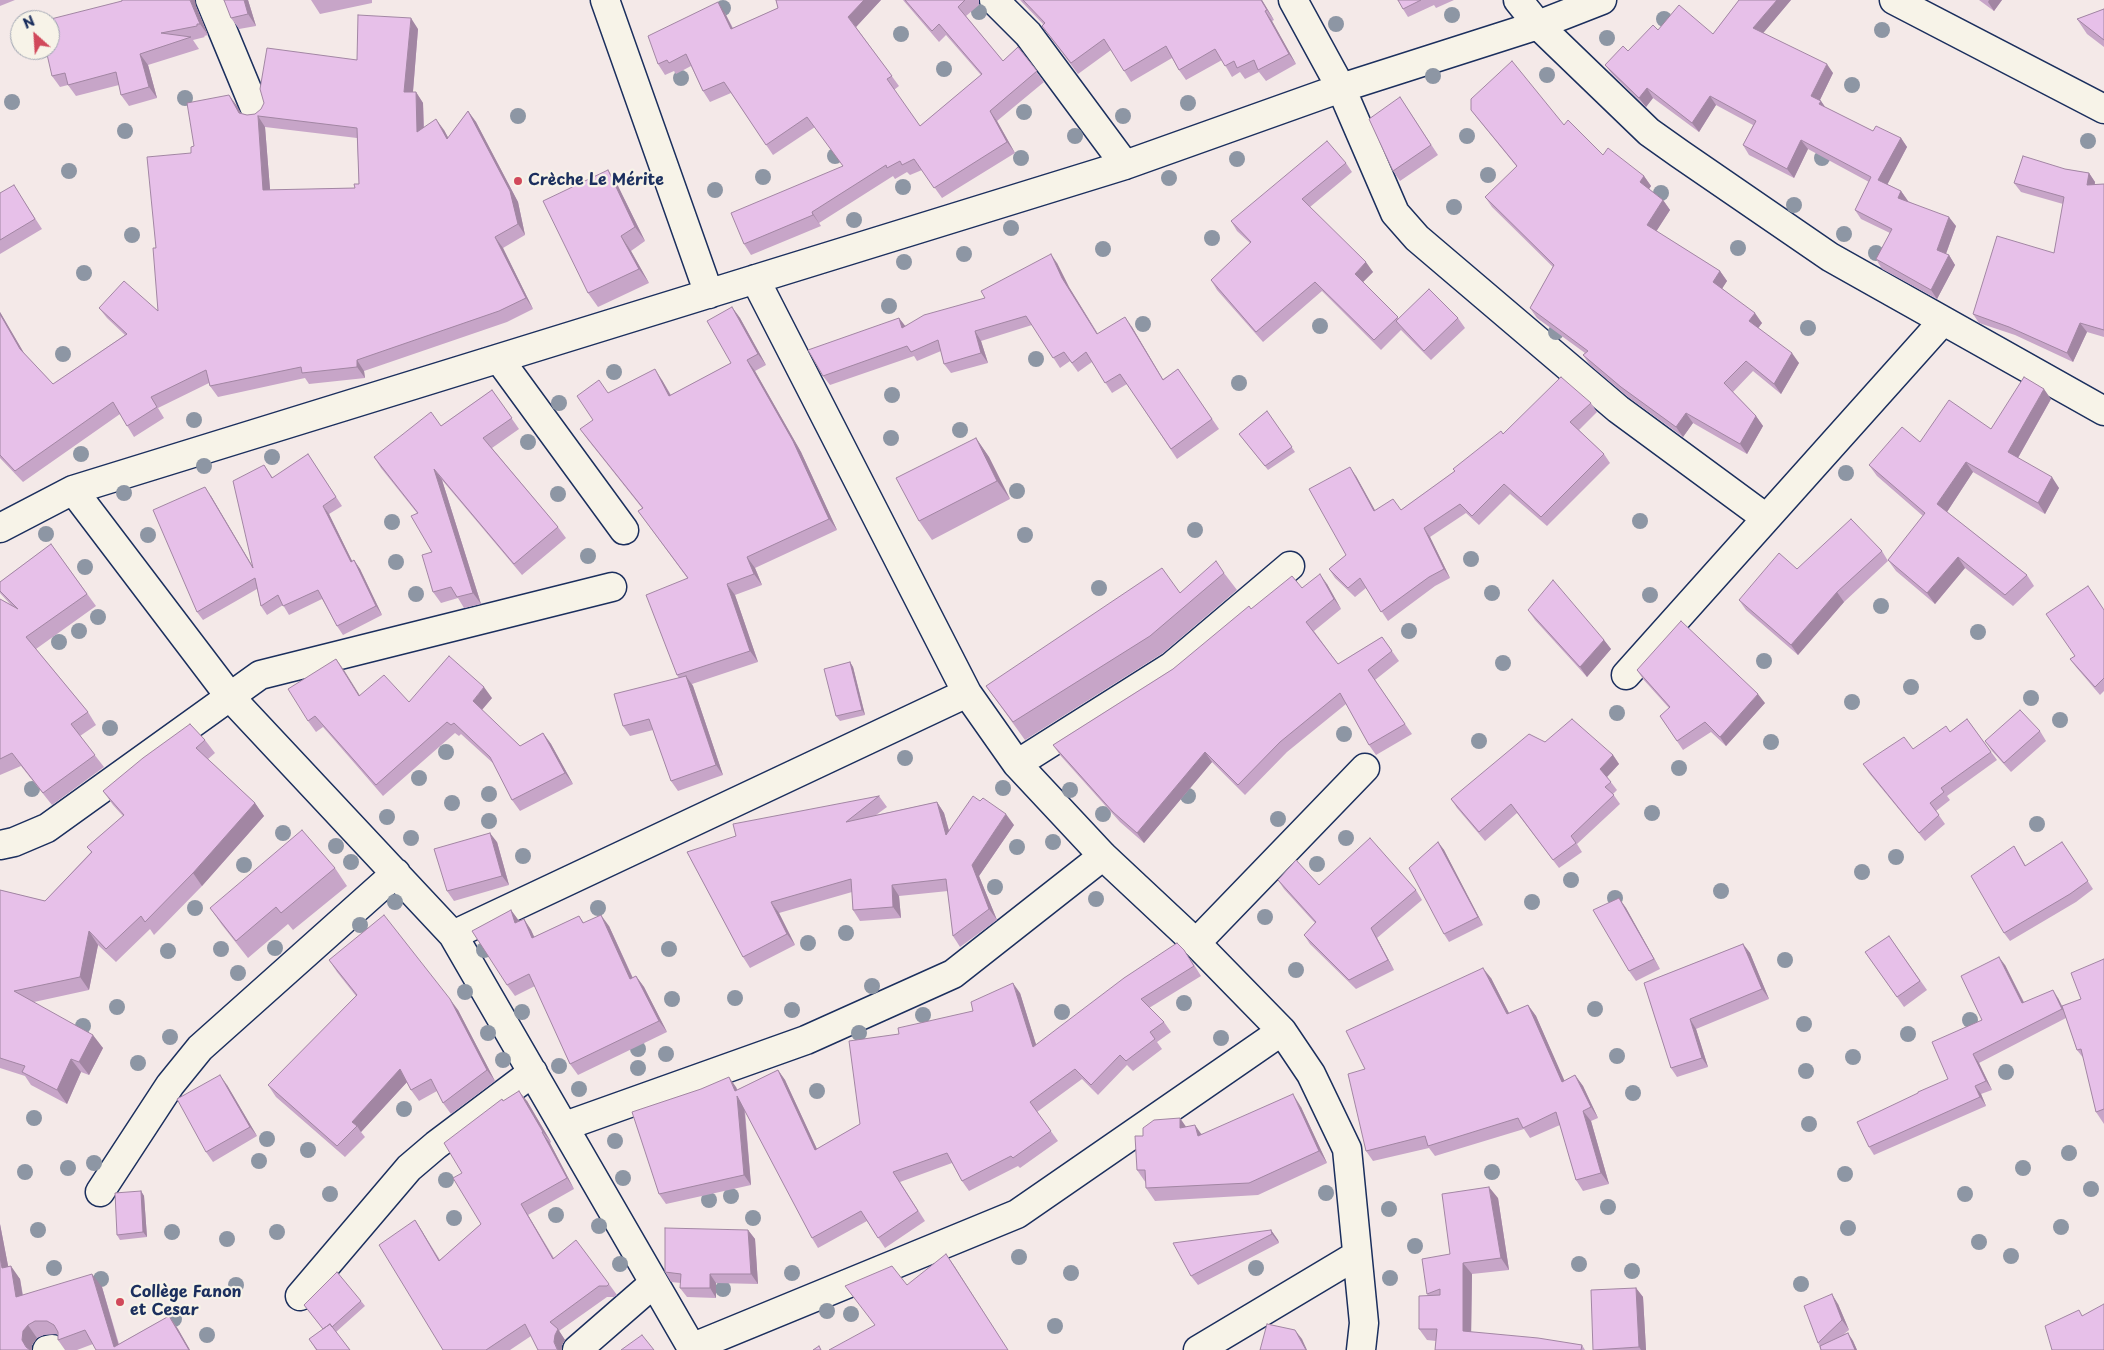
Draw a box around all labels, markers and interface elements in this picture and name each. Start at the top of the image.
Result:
north arrow [10,10,60,60]
text: N [19,10,38,34]
place label: Crèche Le Mérite [528,171,664,191]
marker: Crèche Le Mérite [512,175,524,187]
place label: Collège Fanon et Cesar [130,1283,242,1321]
marker: Collège Fanon et Cesar [114,1296,126,1308]

